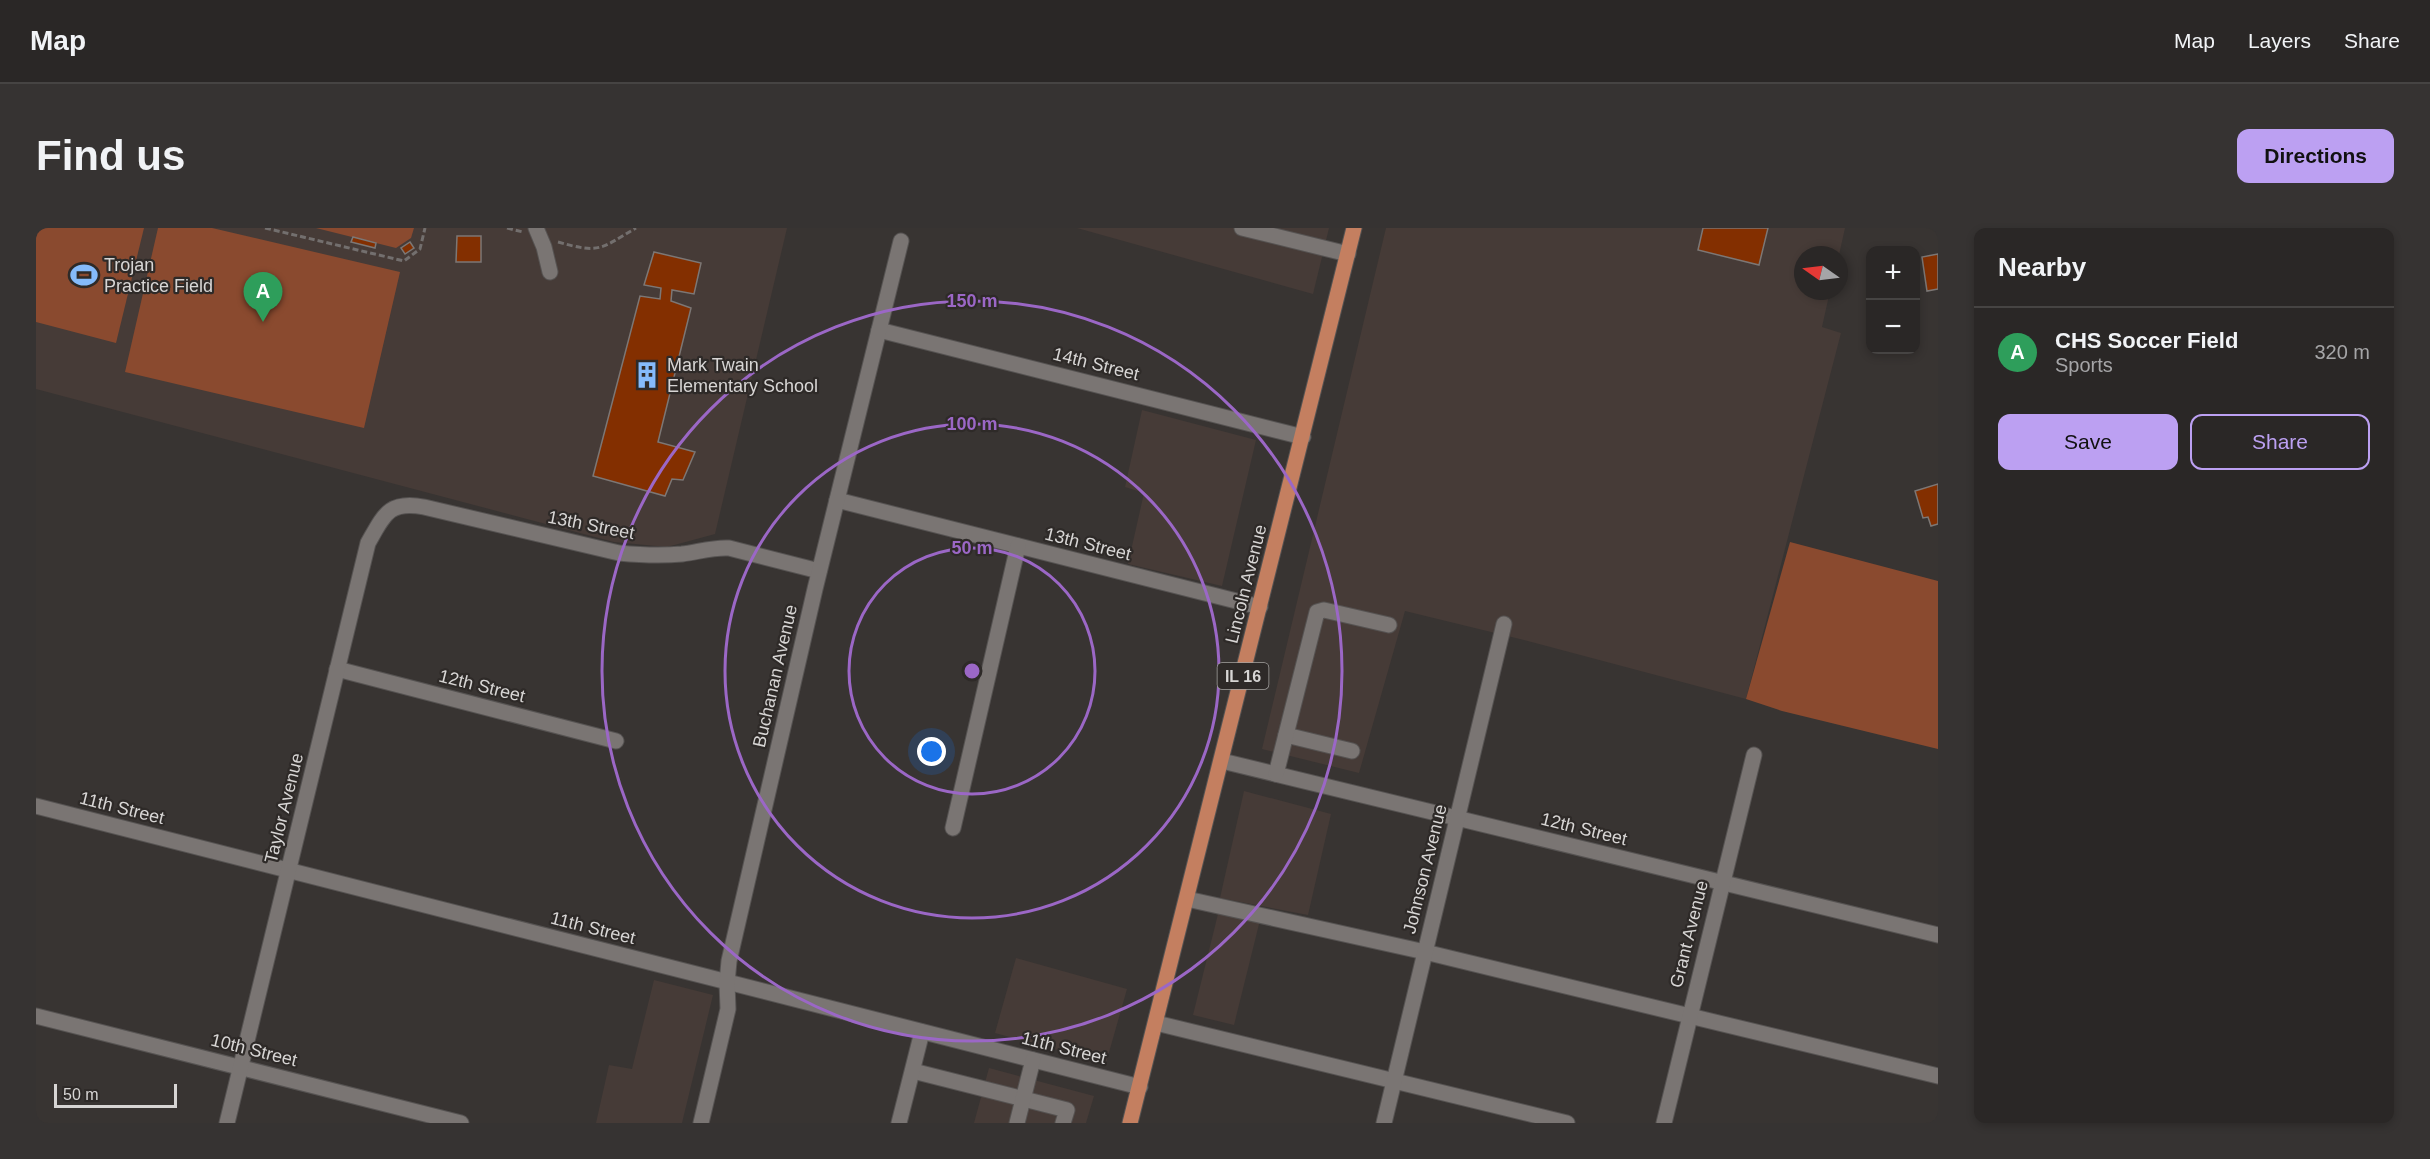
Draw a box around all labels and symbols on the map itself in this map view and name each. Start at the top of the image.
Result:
north arrow [1794,246,1848,300]
place label: Trojan Practice Field [104,255,213,296]
sports icon: Trojan Practice Field [69,260,99,290]
pin: A [244,272,282,322]
text: 150 m [946,291,998,311]
street label: 14th Street [1051,344,1141,384]
place label: Mark Twain Elementary School [667,355,818,396]
building icon: Mark Twain Elementary School [632,360,662,390]
text: 100 m [946,414,998,434]
street label: 13th Street [546,507,636,543]
street label: Lincoln Avenue [1222,522,1270,646]
street label: 13th Street [1043,524,1133,564]
text: 50 m [951,538,993,558]
street label: Buchanan Avenue [749,603,801,749]
centre of rings [962,661,982,681]
road number: IL 16 [1218,663,1268,689]
street label: 12th Street [437,666,527,706]
your location [917,737,946,766]
street label: Taylor Avenue [261,751,307,865]
street label: 11th Street [78,788,166,828]
street label: Johnson Avenue [1399,802,1451,936]
street label: 12th Street [1539,809,1629,849]
street label: Grant Avenue [1666,878,1712,990]
street label: 11th Street [549,908,637,948]
street label: 11th Street [1020,1028,1108,1068]
street label: 10th Street [209,1030,299,1070]
scale bar [54,1081,177,1108]

